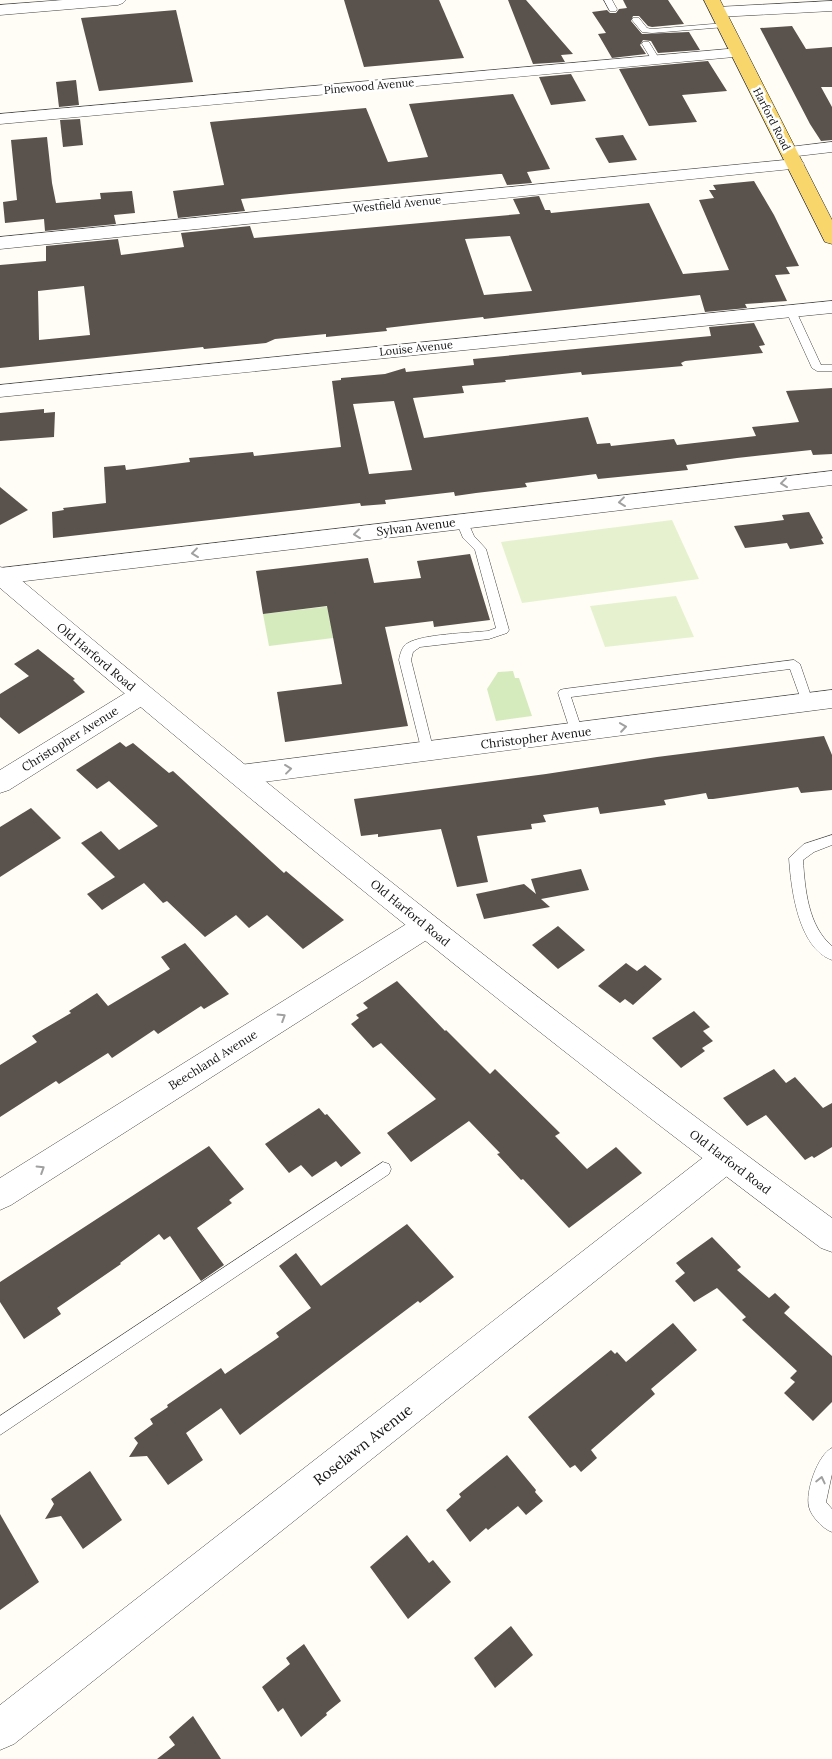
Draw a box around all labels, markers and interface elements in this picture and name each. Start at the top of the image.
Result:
street label: Pinewood Avenue [323,75,415,97]
street label: Harford Road [750,85,794,153]
street label: Westfield Avenue [352,192,442,216]
street label: Louise Avenue [379,337,453,359]
one-way arrow [779,477,787,488]
one-way arrow [618,496,626,507]
street label: Sylvan Avenue [376,514,457,539]
one-way arrow [352,528,360,539]
one-way arrow [191,547,199,558]
street label: Old Harford Road [54,619,139,694]
street label: Christopher Avenue [19,702,121,774]
one-way arrow [619,722,627,733]
street label: Christopher Avenue [480,723,593,752]
one-way arrow [284,764,292,775]
street label: Old Harford Road [367,876,453,949]
one-way arrow [277,1013,286,1023]
street label: Beechland Avenue [166,1026,260,1093]
street label: Old Harford Road [687,1126,774,1197]
one-way arrow [36,1165,45,1175]
street label: Roselawn Avenue [309,1400,416,1489]
one-way arrow [815,1476,826,1485]

